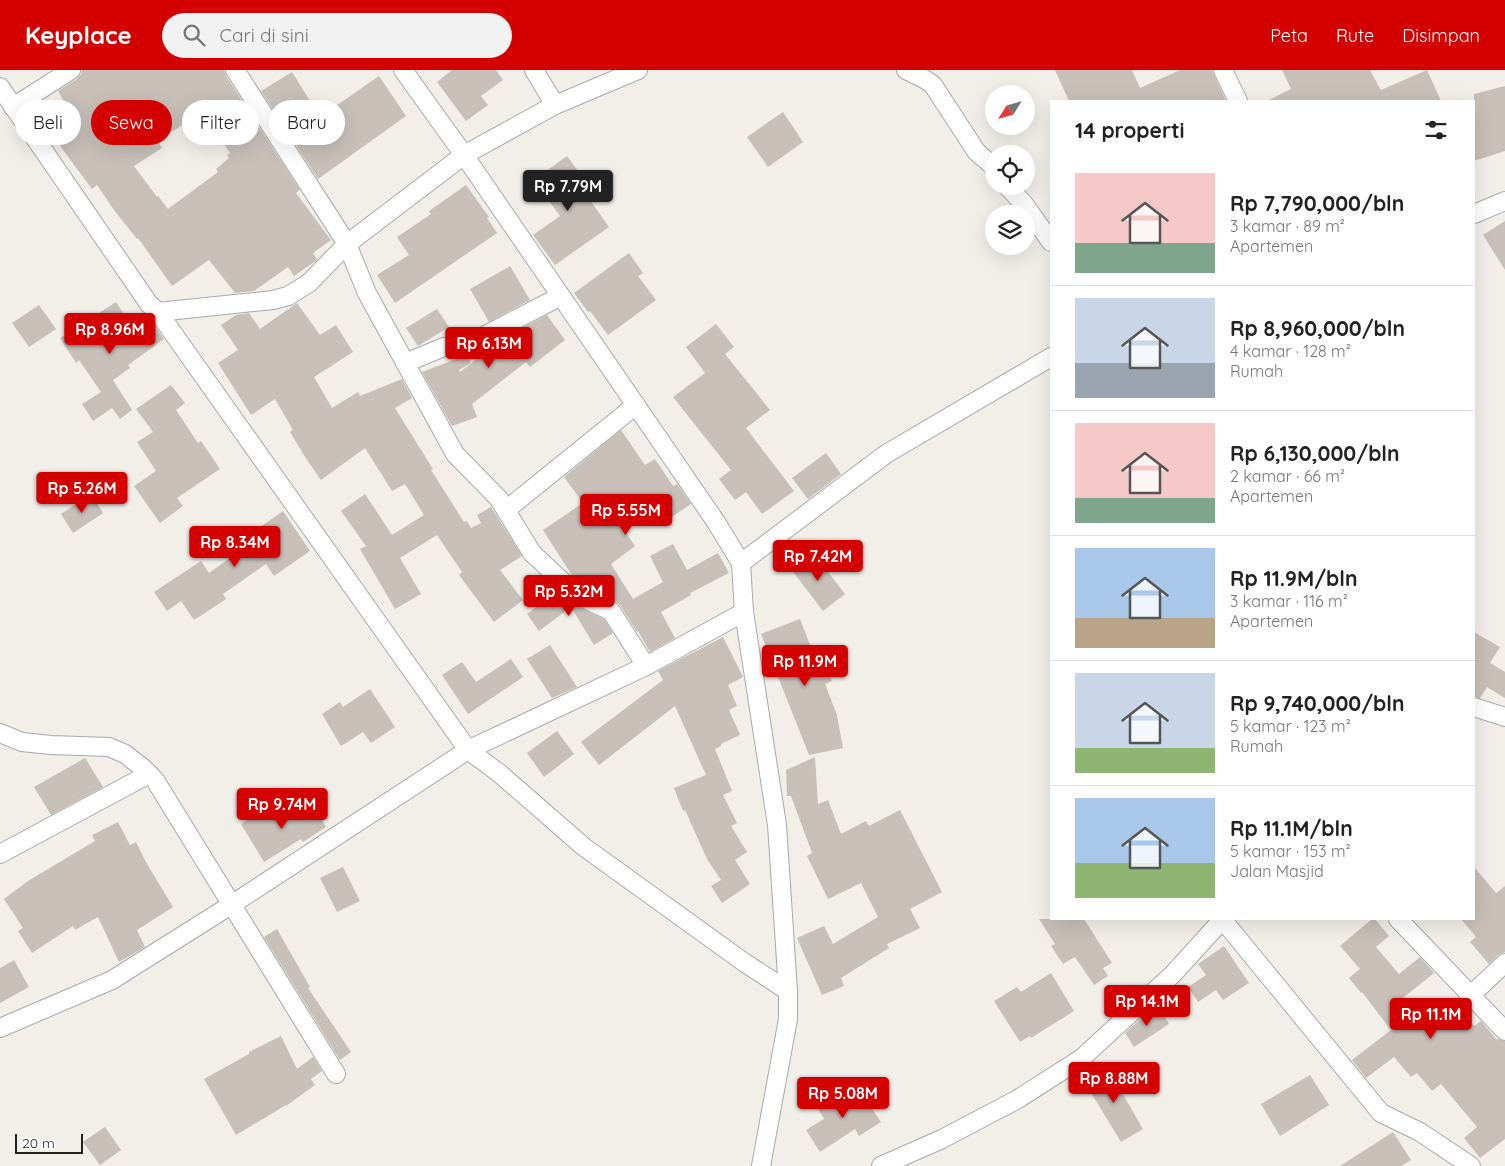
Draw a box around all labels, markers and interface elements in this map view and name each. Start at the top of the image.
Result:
search box [162,13,512,58]
text: Keyplace [25,20,132,50]
icon: search [180,21,208,49]
text: Cari di sini [220,23,309,47]
text: Peta [1270,24,1308,47]
text: Rute [1336,24,1374,47]
text: Disimpan [1402,24,1480,47]
north arrow [985,85,1035,135]
map controls [985,85,1035,255]
chip: Beli [15,100,81,145]
chip: Sewa [91,100,172,145]
chip: Filter [182,100,259,145]
chip: Baru [269,100,345,145]
icon: filters [1422,116,1450,144]
text: 14 properti [1075,117,1185,143]
button: locate [985,145,1035,195]
pin: Rp 7.79M [516,170,620,212]
text: Rp 7.79M [534,176,602,196]
text: Rp 7,790,000/bln [1230,190,1404,216]
icon: home [1115,193,1175,253]
button: layers [985,205,1035,255]
text: 3 kamar · 89 m² [1230,216,1345,236]
text: Apartemen [1230,236,1313,256]
pin: Rp 8.96M [58,312,162,355]
text: Rp 8,960,000/bln [1230,315,1405,341]
icon: home [1115,318,1175,378]
text: Rp 8.96M [75,319,145,339]
pin: Rp 6.13M [437,326,541,369]
text: Rp 6.13M [456,333,522,353]
text: 4 kamar · 128 m² [1230,341,1351,361]
text: Rumah [1230,361,1283,381]
text: Rp 6,130,000/bln [1230,440,1400,466]
icon: home [1115,443,1175,503]
text: 2 kamar · 66 m² [1230,466,1345,486]
pin: Rp 5.26M [30,472,134,514]
text: Rp 5.26M [47,478,117,498]
text: Apartemen [1230,486,1313,506]
pin: Rp 5.55M [574,494,678,536]
text: Rp 5.55M [591,500,661,520]
pin: Rp 8.34M [183,526,287,568]
text: Rp 8.34M [200,532,270,552]
pin: Rp 7.42M [766,540,870,582]
text: Rp 7.42M [784,546,852,566]
text: Rp 11.9M/bln [1230,565,1358,591]
icon: home [1115,568,1175,628]
pin: Rp 5.32M [517,574,621,617]
text: Rp 5.32M [535,581,603,601]
text: 3 kamar · 116 m² [1230,591,1348,611]
text: Apartemen [1230,611,1313,631]
pin: Rp 11.9M [753,644,857,687]
text: Rp 11.9M [773,651,837,671]
text: Rp 9,740,000/bln [1230,690,1404,716]
icon: home [1115,693,1175,753]
text: 5 kamar · 123 m² [1230,716,1351,736]
text: Rumah [1230,736,1283,756]
pin: Rp 9.74M [230,788,334,830]
text: Rp 9.74M [248,794,316,814]
text: Rp 11.1M/bln [1230,815,1353,841]
icon: home [1115,818,1175,878]
text: 5 kamar · 153 m² [1230,841,1351,861]
text: Jalan Masjid [1230,861,1324,881]
pin: Rp 14.1M [1095,984,1199,1027]
text: Rp 14.1M [1115,991,1179,1011]
pin: Rp 11.1M [1379,998,1483,1040]
text: Rp 11.1M [1401,1004,1461,1024]
pin: Rp 8.88M [1062,1062,1166,1104]
text: Rp 8.88M [1080,1068,1148,1088]
pin: Rp 5.08M [791,1076,895,1119]
text: Rp 5.08M [808,1083,878,1103]
scale bar [15,1131,82,1154]
text: 20 m [22,1134,55,1152]

